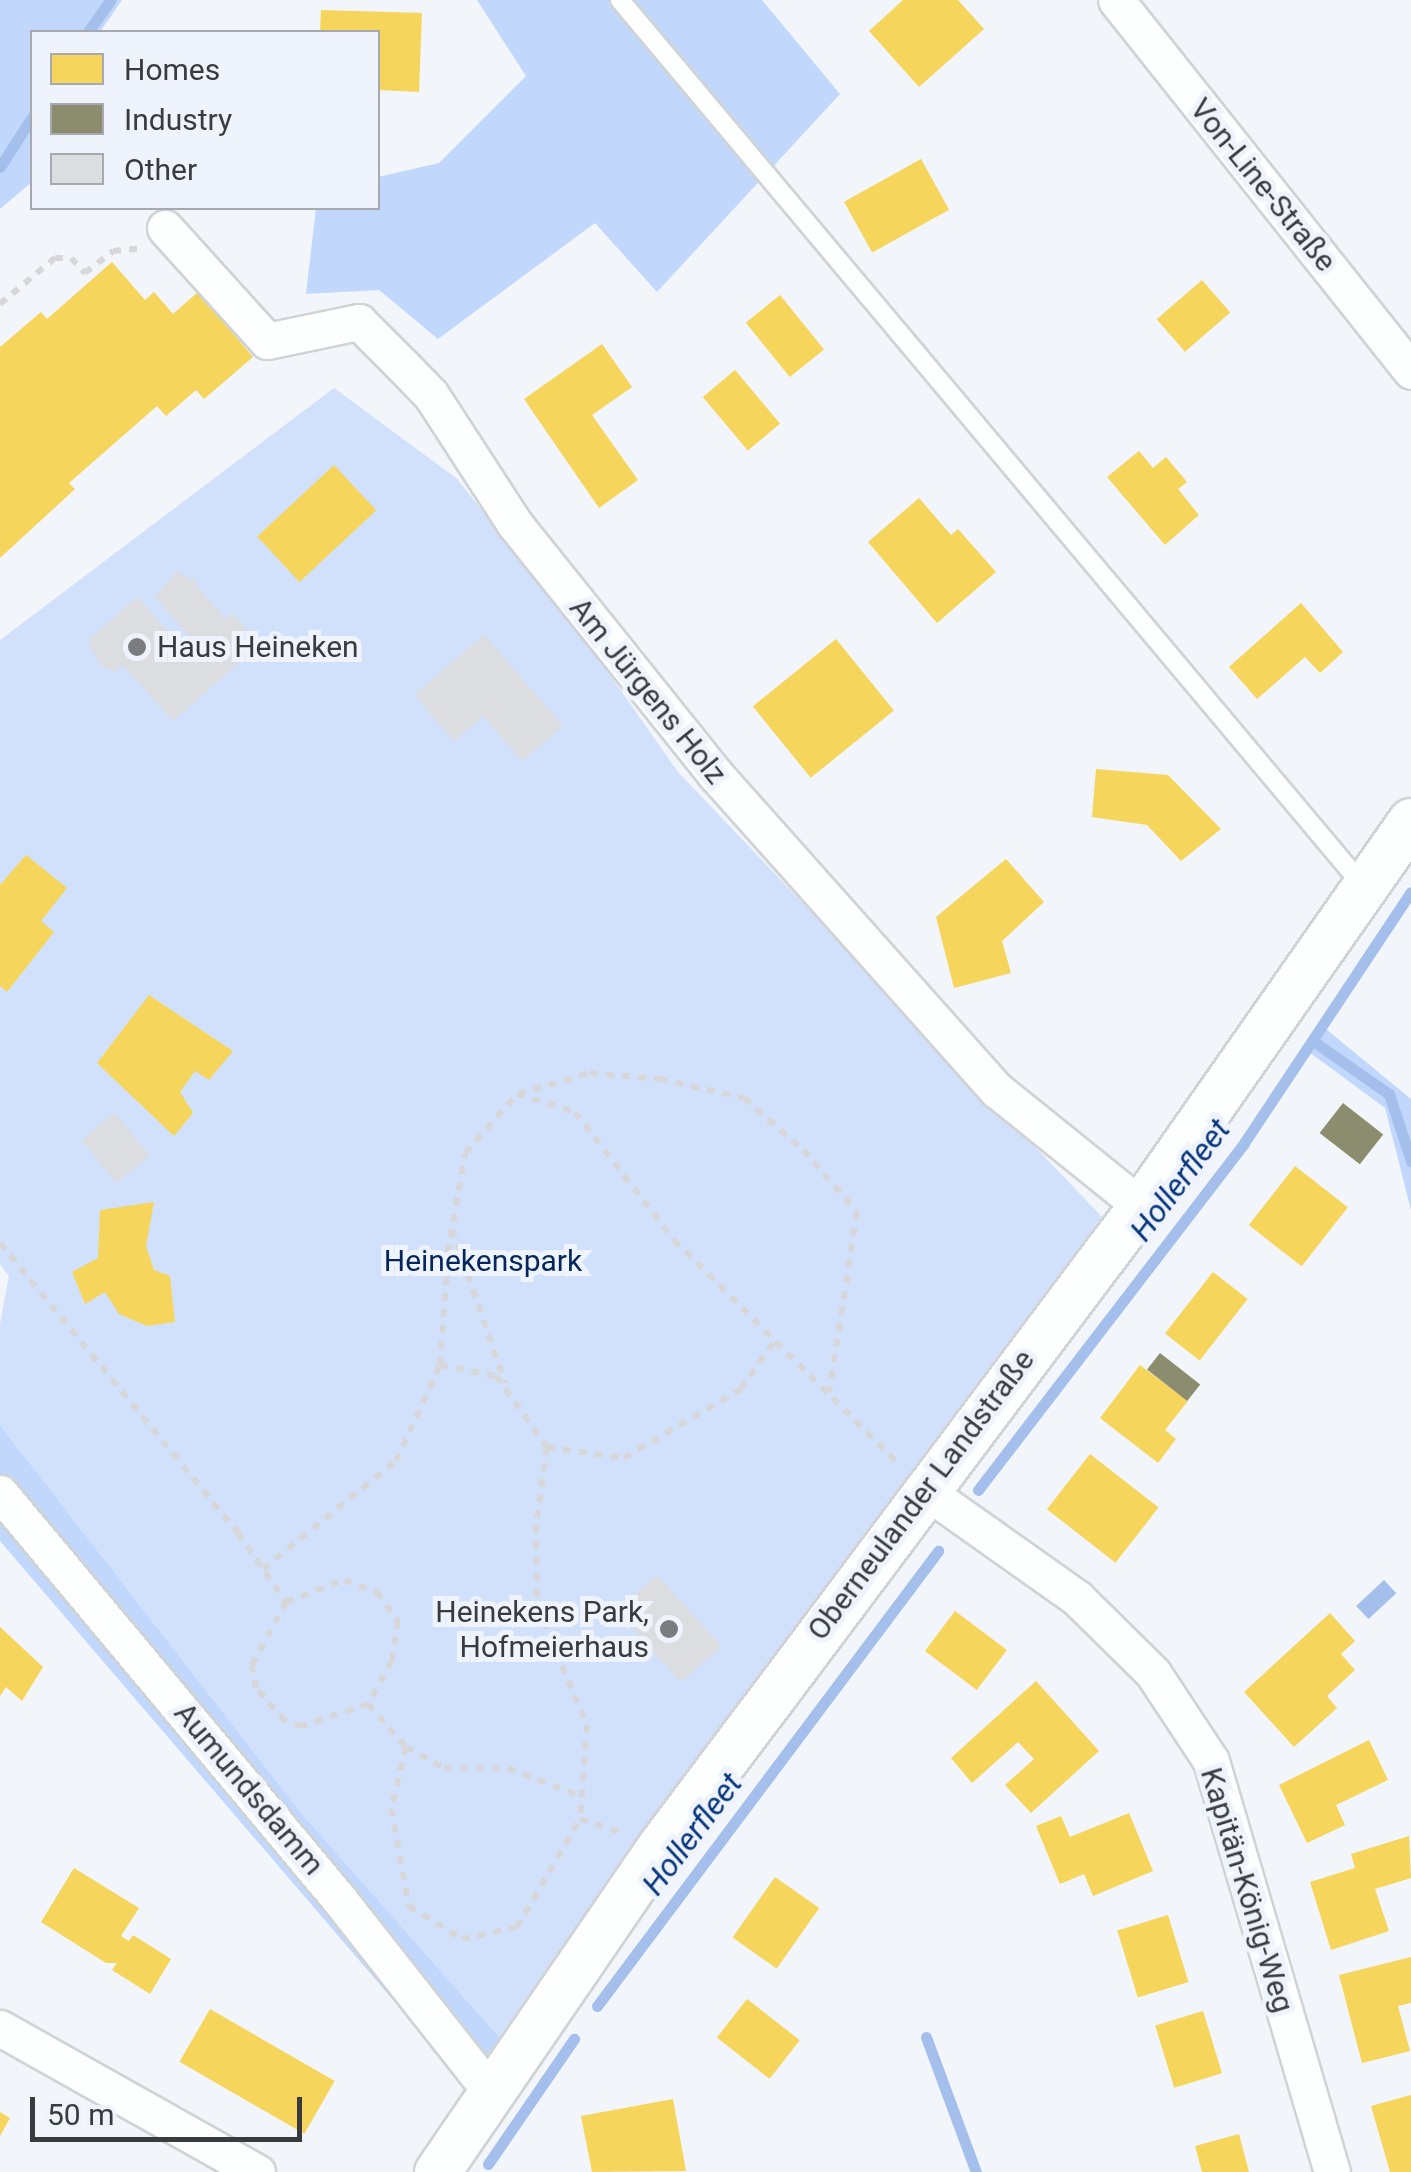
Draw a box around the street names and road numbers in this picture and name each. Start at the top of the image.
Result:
street label: Von-Line-Straße [1182,91,1344,279]
street label: Am Jürgens Holz [562,591,734,791]
street label: Oberneulander Landstraße [800,1343,1042,1647]
street label: Aumundsdamm [167,1696,331,1882]
street label: Kapitän-König-Weg [1193,1763,1301,2017]

